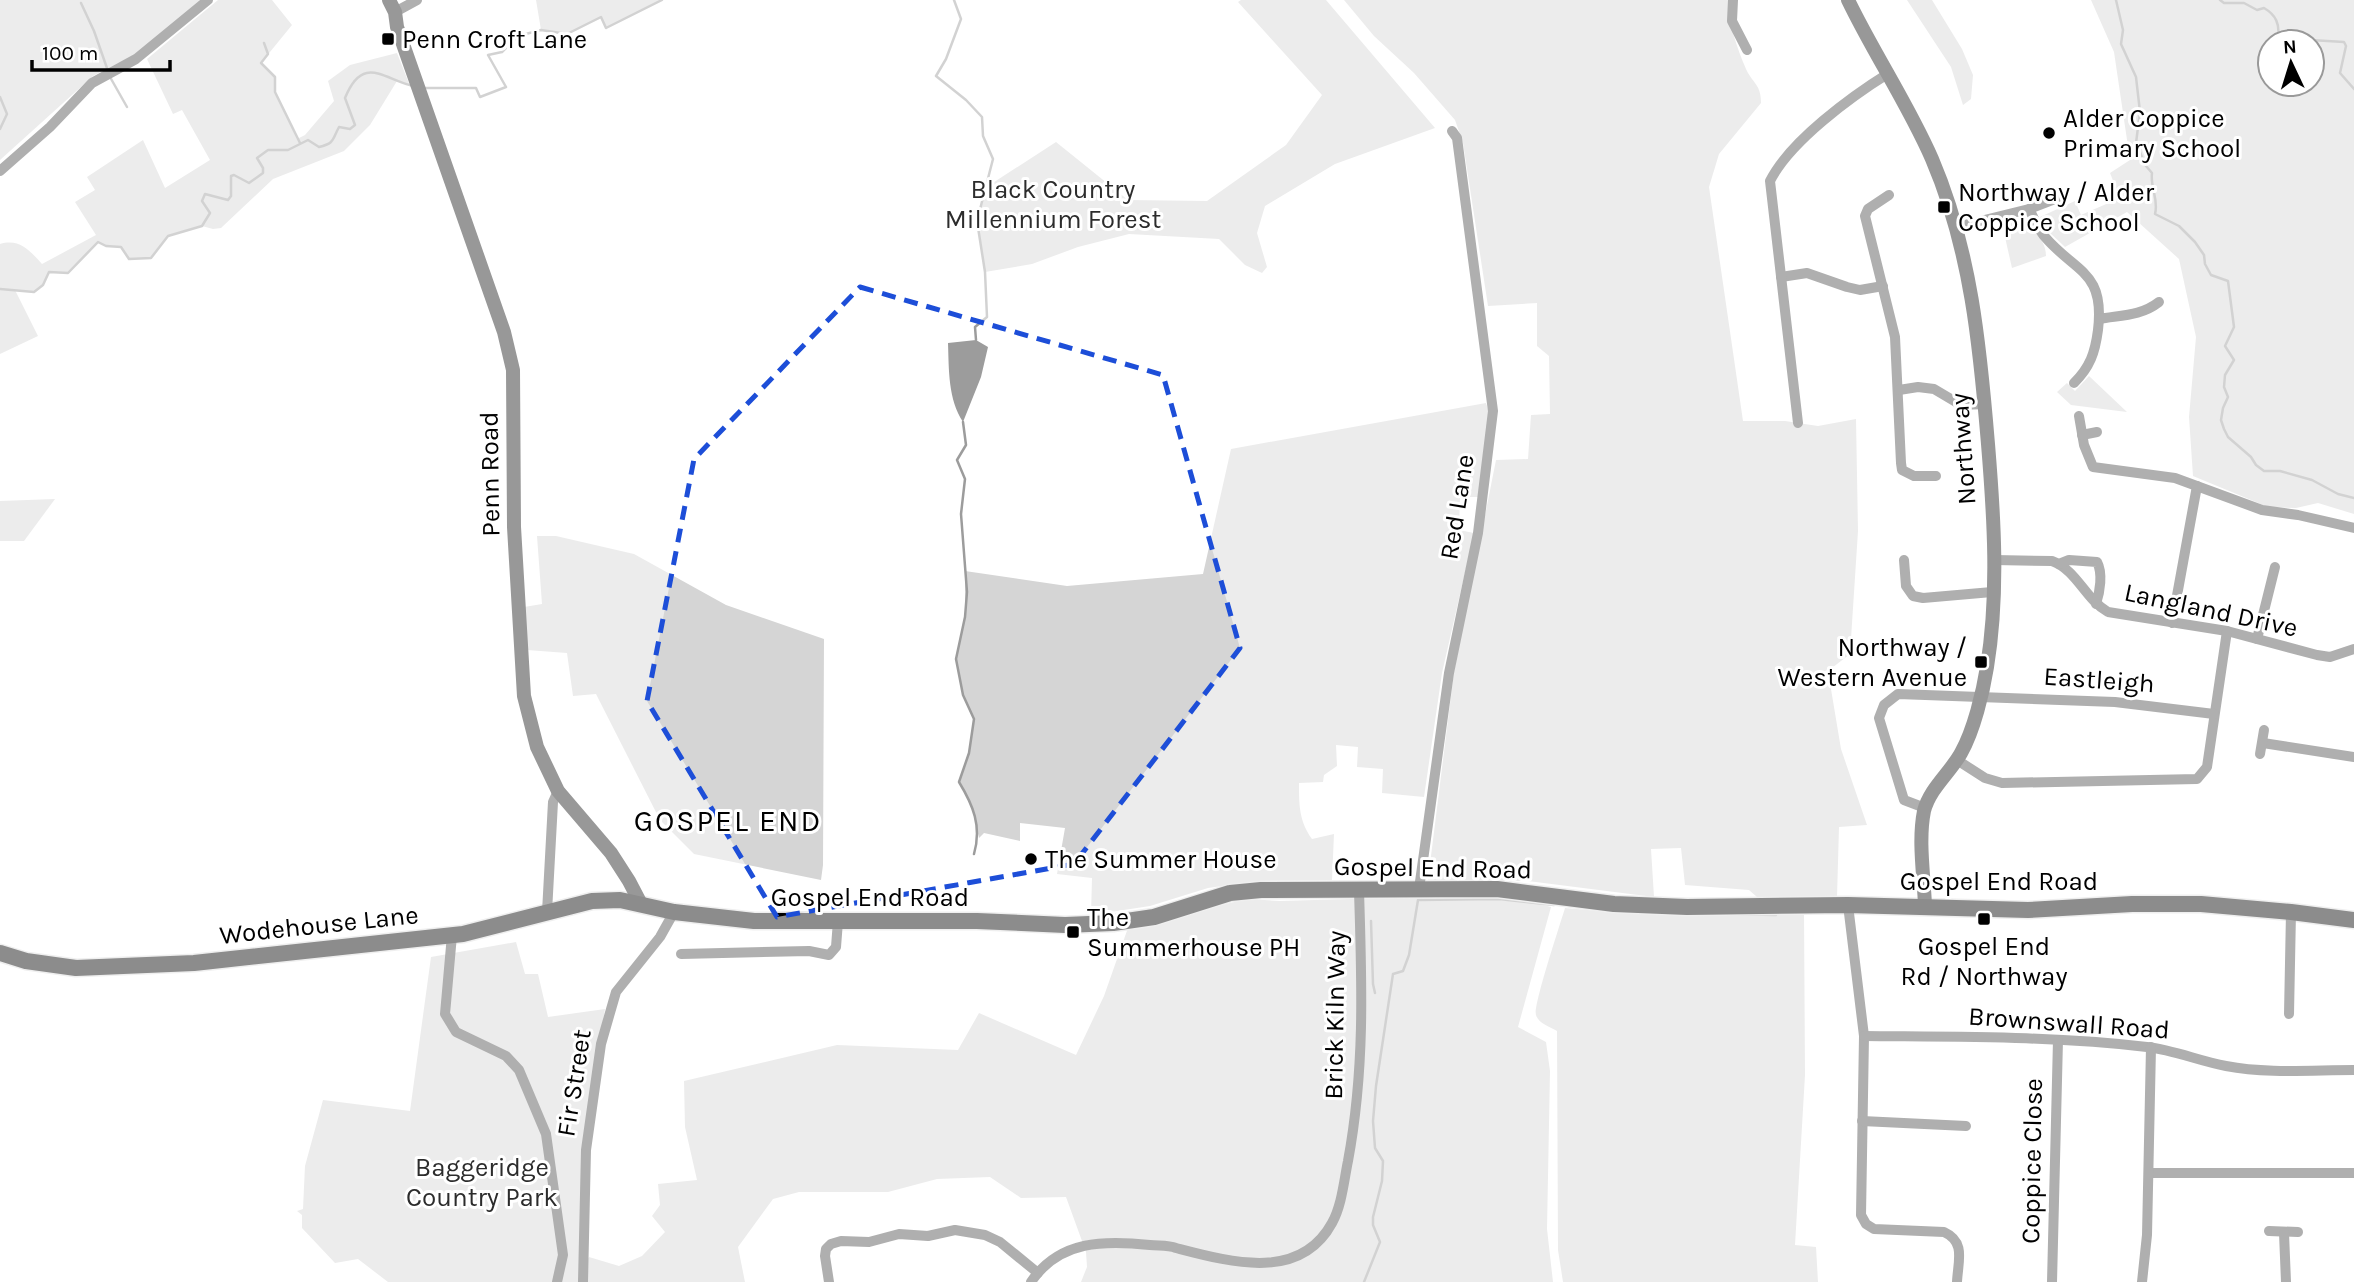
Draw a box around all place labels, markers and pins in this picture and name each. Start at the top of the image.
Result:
place label: Penn Croft Lane [402,24,587,55]
marker: Penn Croft Lane [380,31,396,47]
place label: Alder Coppice Primary School [2063,103,2241,164]
marker: Alder Coppice Primary School [2041,125,2057,141]
place label: Northway / Alder Coppice School [1958,177,2155,238]
marker: Northway / Alder Coppice School [1936,199,1952,215]
place label: Northway / Western Avenue [1778,632,1967,693]
marker: Northway / Western Avenue [1973,654,1989,670]
place label: The Summer House [1045,844,1277,875]
marker: The Summer House [1023,851,1039,867]
place label: The Summerhouse PH [1087,902,1300,963]
marker: Gospel End Rd / Northway [1976,911,1992,927]
marker: The Summerhouse PH [1065,924,1081,940]
place label: Gospel End Rd / Northway [1900,931,2068,992]

